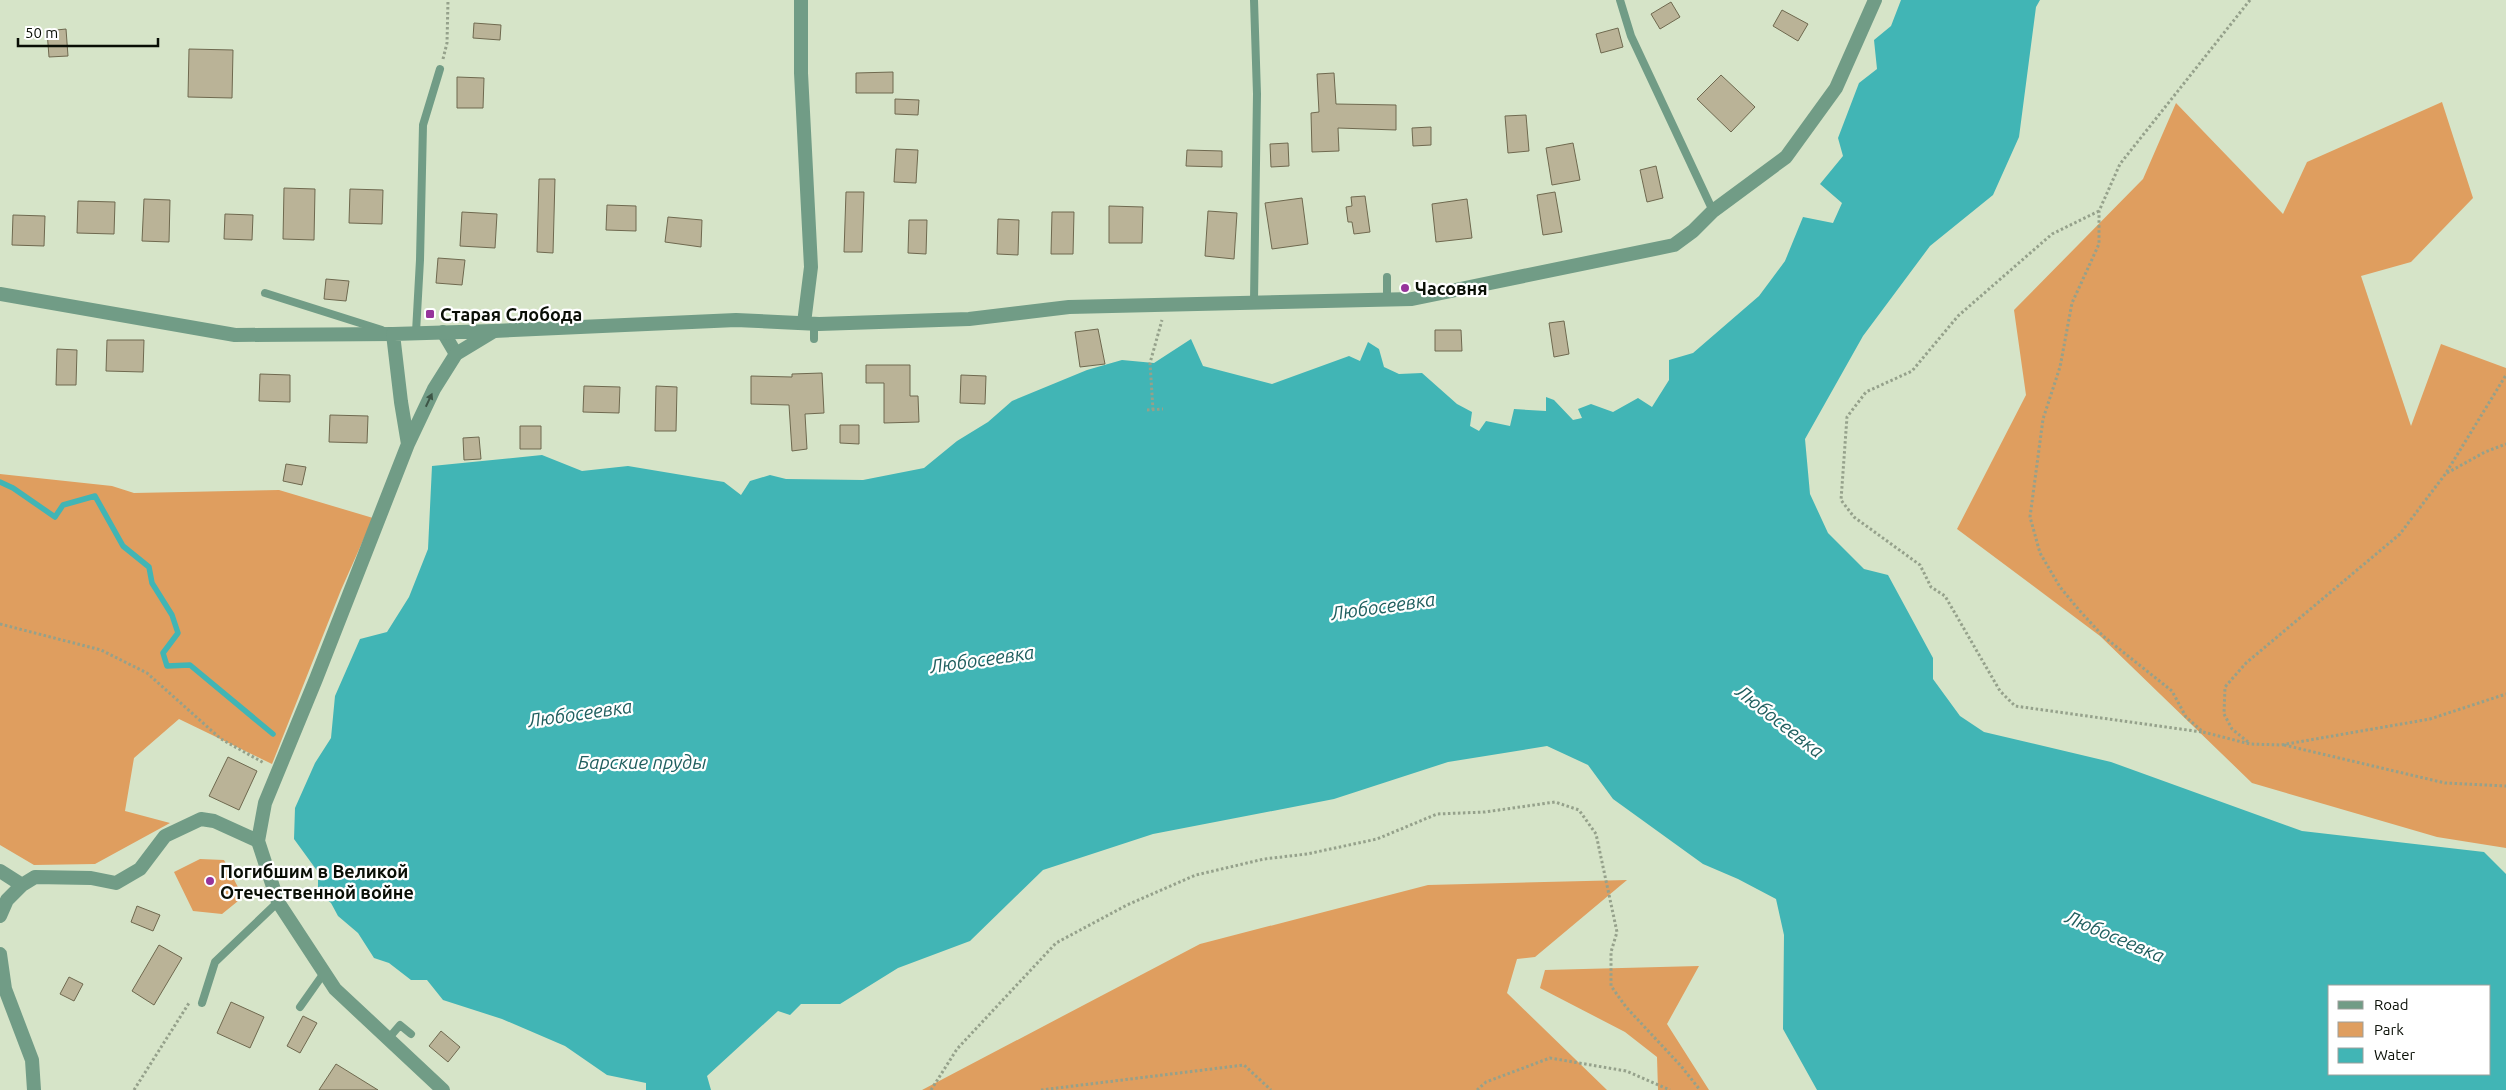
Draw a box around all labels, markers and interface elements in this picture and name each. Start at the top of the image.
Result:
scale bar [18,15,158,47]
text: 50 m [25,24,58,41]
place label: Часовня [1415,278,1488,298]
marker: Часовня [1399,282,1411,294]
place label: Старая Слобода [440,304,582,324]
marker: Старая Слобода [424,308,436,320]
one-way arrow [426,393,434,407]
water label: Любосеевка [1328,588,1437,624]
water label: Любосеевка [927,641,1036,677]
water label: Любосеевка [1731,679,1828,762]
water label: Любосеевка [525,695,634,731]
water label: Барские пруды [578,751,706,773]
place label: Погибшим в Великой Отечественной войне [220,861,414,902]
marker: Погибшим в Великой Отечественной войне [204,875,216,887]
water label: Любосеевка [2061,905,2168,967]
legend [2328,985,2491,1075]
text: Road [2374,996,2409,1013]
text: Park [2374,1021,2404,1038]
text: Water [2374,1046,2415,1063]

